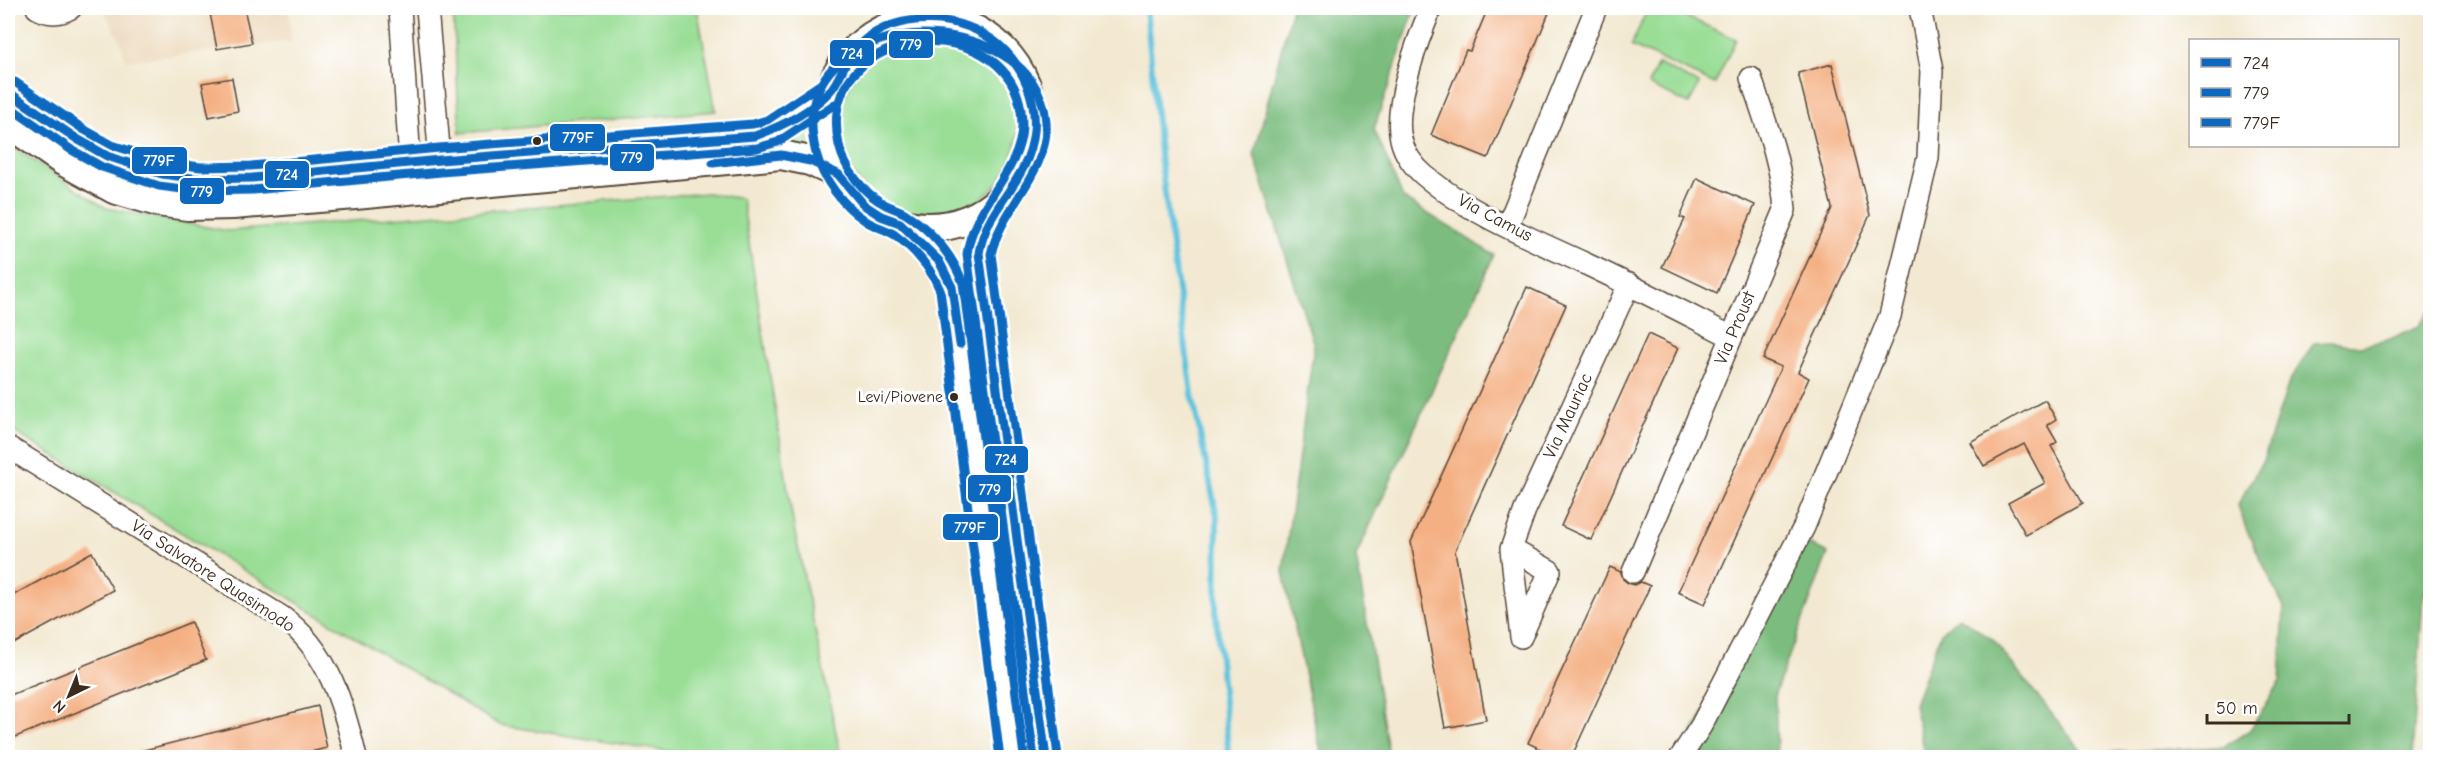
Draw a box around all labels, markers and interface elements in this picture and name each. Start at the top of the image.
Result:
line badge: 779 [888,30,934,59]
text: 779 [900,36,922,54]
line badge: 724 [829,39,875,67]
legend [2189,39,2399,147]
text: 724 [841,45,863,63]
text: 724 [2243,53,2270,74]
text: 779 [2243,83,2270,104]
text: 779F [2243,113,2281,134]
line badge: 779F [549,123,606,152]
text: 779F [562,129,595,147]
unlabelled marker [531,135,543,147]
line badge: 779 [609,143,655,172]
line badge: 779F [131,146,188,175]
text: 779 [621,149,643,167]
text: 779F [143,152,176,170]
line badge: 724 [264,160,310,189]
text: 724 [276,166,298,184]
line badge: 779 [179,177,225,205]
text: 779 [191,183,213,201]
street label: Via Camus [1454,190,1536,246]
street label: Via Proust [1710,288,1760,368]
street label: Via Mauriac [1539,370,1597,462]
place label: Levi/Piovene [858,388,943,406]
marker: Levi/Piovene [948,391,960,403]
line badge: 724 [984,445,1029,474]
text: 724 [995,451,1017,469]
line badge: 779 [967,474,1012,503]
text: 779 [979,481,1001,499]
line badge: 779F [942,513,999,541]
street label: Via Salvatore Quasimodo [127,515,299,637]
text: 779F [954,519,987,537]
north arrow [39,666,99,726]
scale bar [2207,687,2350,725]
text: N [49,696,69,716]
text: 50 m [2216,698,2258,719]

